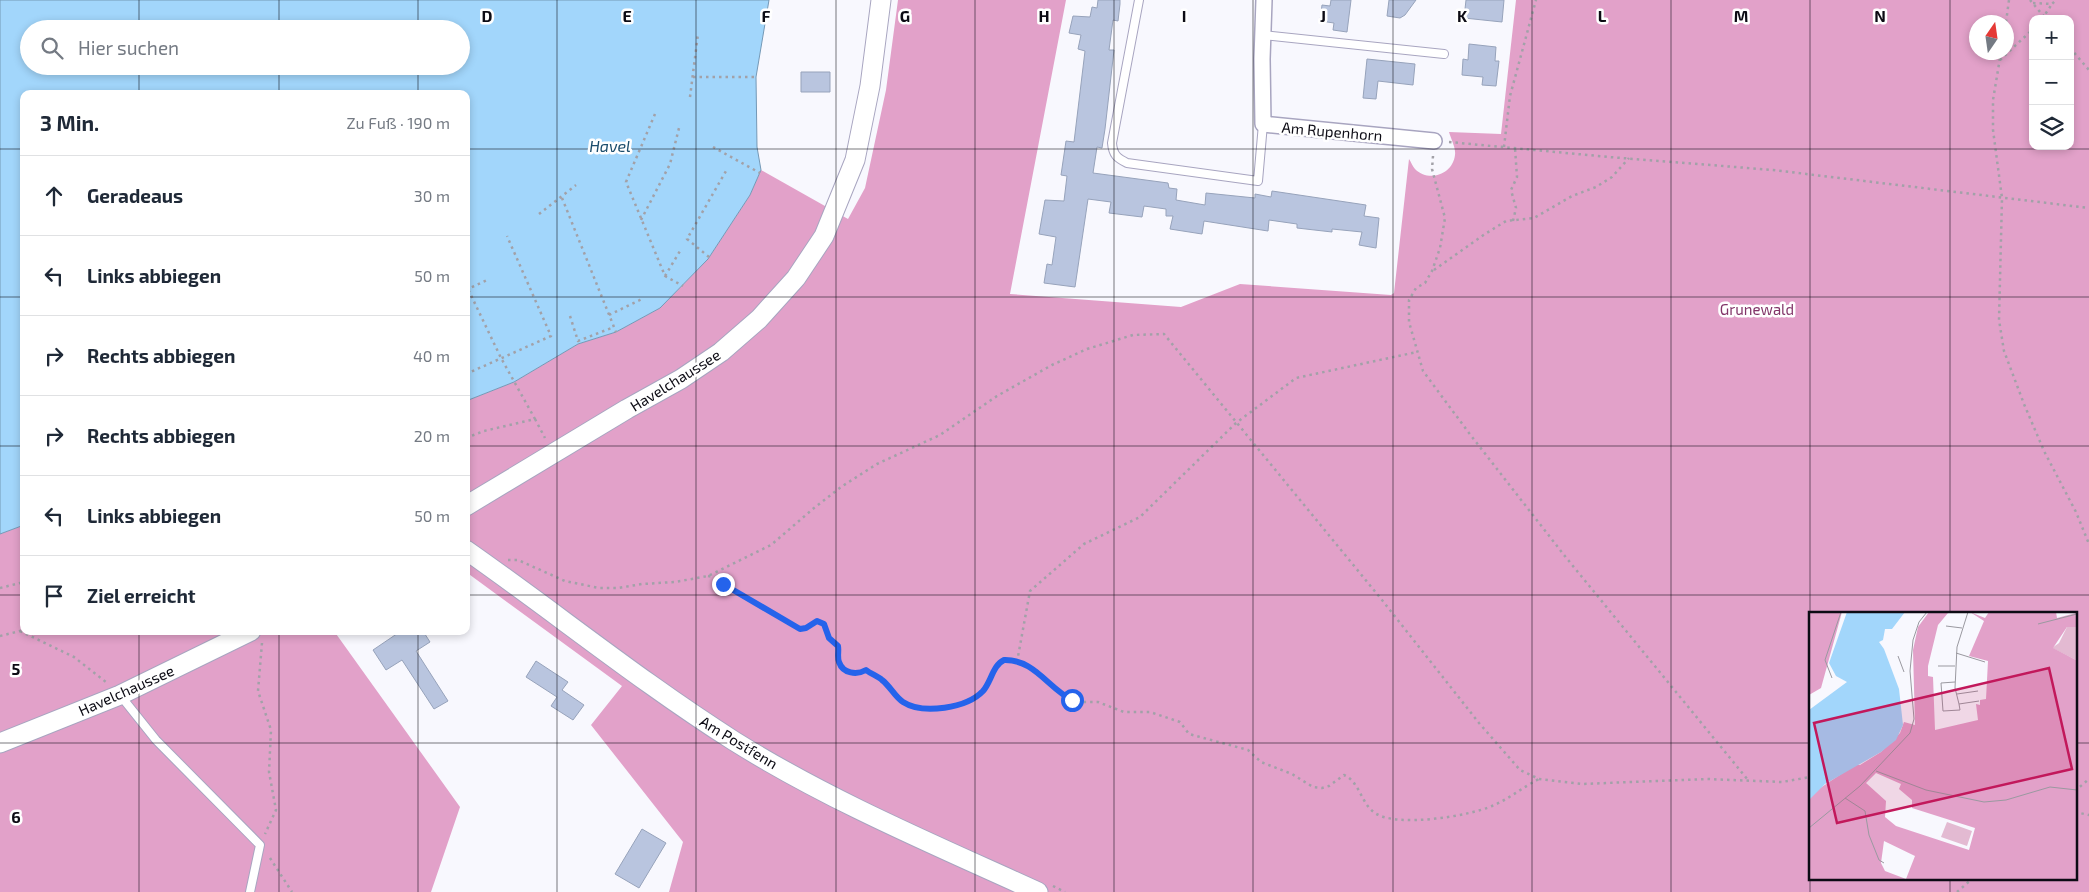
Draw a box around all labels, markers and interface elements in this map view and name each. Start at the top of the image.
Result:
text: D [482,6,493,25]
text: E [622,6,632,25]
text: F [762,6,771,25]
text: G [900,6,910,25]
text: H [1038,6,1050,25]
text: I [1182,6,1186,25]
text: J [1320,6,1326,25]
text: K [1457,6,1468,25]
text: L [1598,6,1607,25]
text: M [1734,6,1748,25]
text: N [1874,6,1886,25]
north arrow [1969,15,2014,60]
map controls [2029,15,2074,150]
button: + [2029,15,2074,60]
search box [20,20,470,75]
icon: search [38,34,66,62]
text: Hier suchen [78,36,179,59]
button: − [2029,60,2074,105]
button: layers [2029,105,2074,150]
text: 3 Min. [40,110,99,135]
text: Zu Fuß · 190 m [347,113,450,132]
street label: Am Rupenhorn [1281,118,1383,144]
water label: Havel [589,136,631,155]
icon: ahead [40,182,68,210]
text: Geradeaus [87,184,183,207]
text: 30 m [414,186,450,205]
icon: left [40,262,68,290]
text: Links abbiegen [87,264,221,287]
text: 50 m [414,266,450,285]
park label: Grunewald [1720,300,1794,318]
icon: right [40,342,68,370]
text: Rechts abbiegen [87,344,235,367]
street label: Havelchaussee [627,345,723,415]
text: 40 m [413,346,450,365]
icon: right [40,422,68,450]
text: Rechts abbiegen [87,424,235,447]
text: 20 m [414,426,450,445]
icon: left [40,502,68,530]
text: Links abbiegen [87,504,221,527]
text: 50 m [414,506,450,525]
route end [712,573,735,596]
icon: arrive [40,582,68,610]
text: Ziel erreicht [87,584,196,607]
inset map [1809,612,2076,880]
text: 5 [12,659,21,678]
street label: Havelchaussee [75,661,177,719]
route start [1061,689,1084,712]
street label: Am Postfenn [697,712,781,772]
text: 6 [11,807,21,826]

